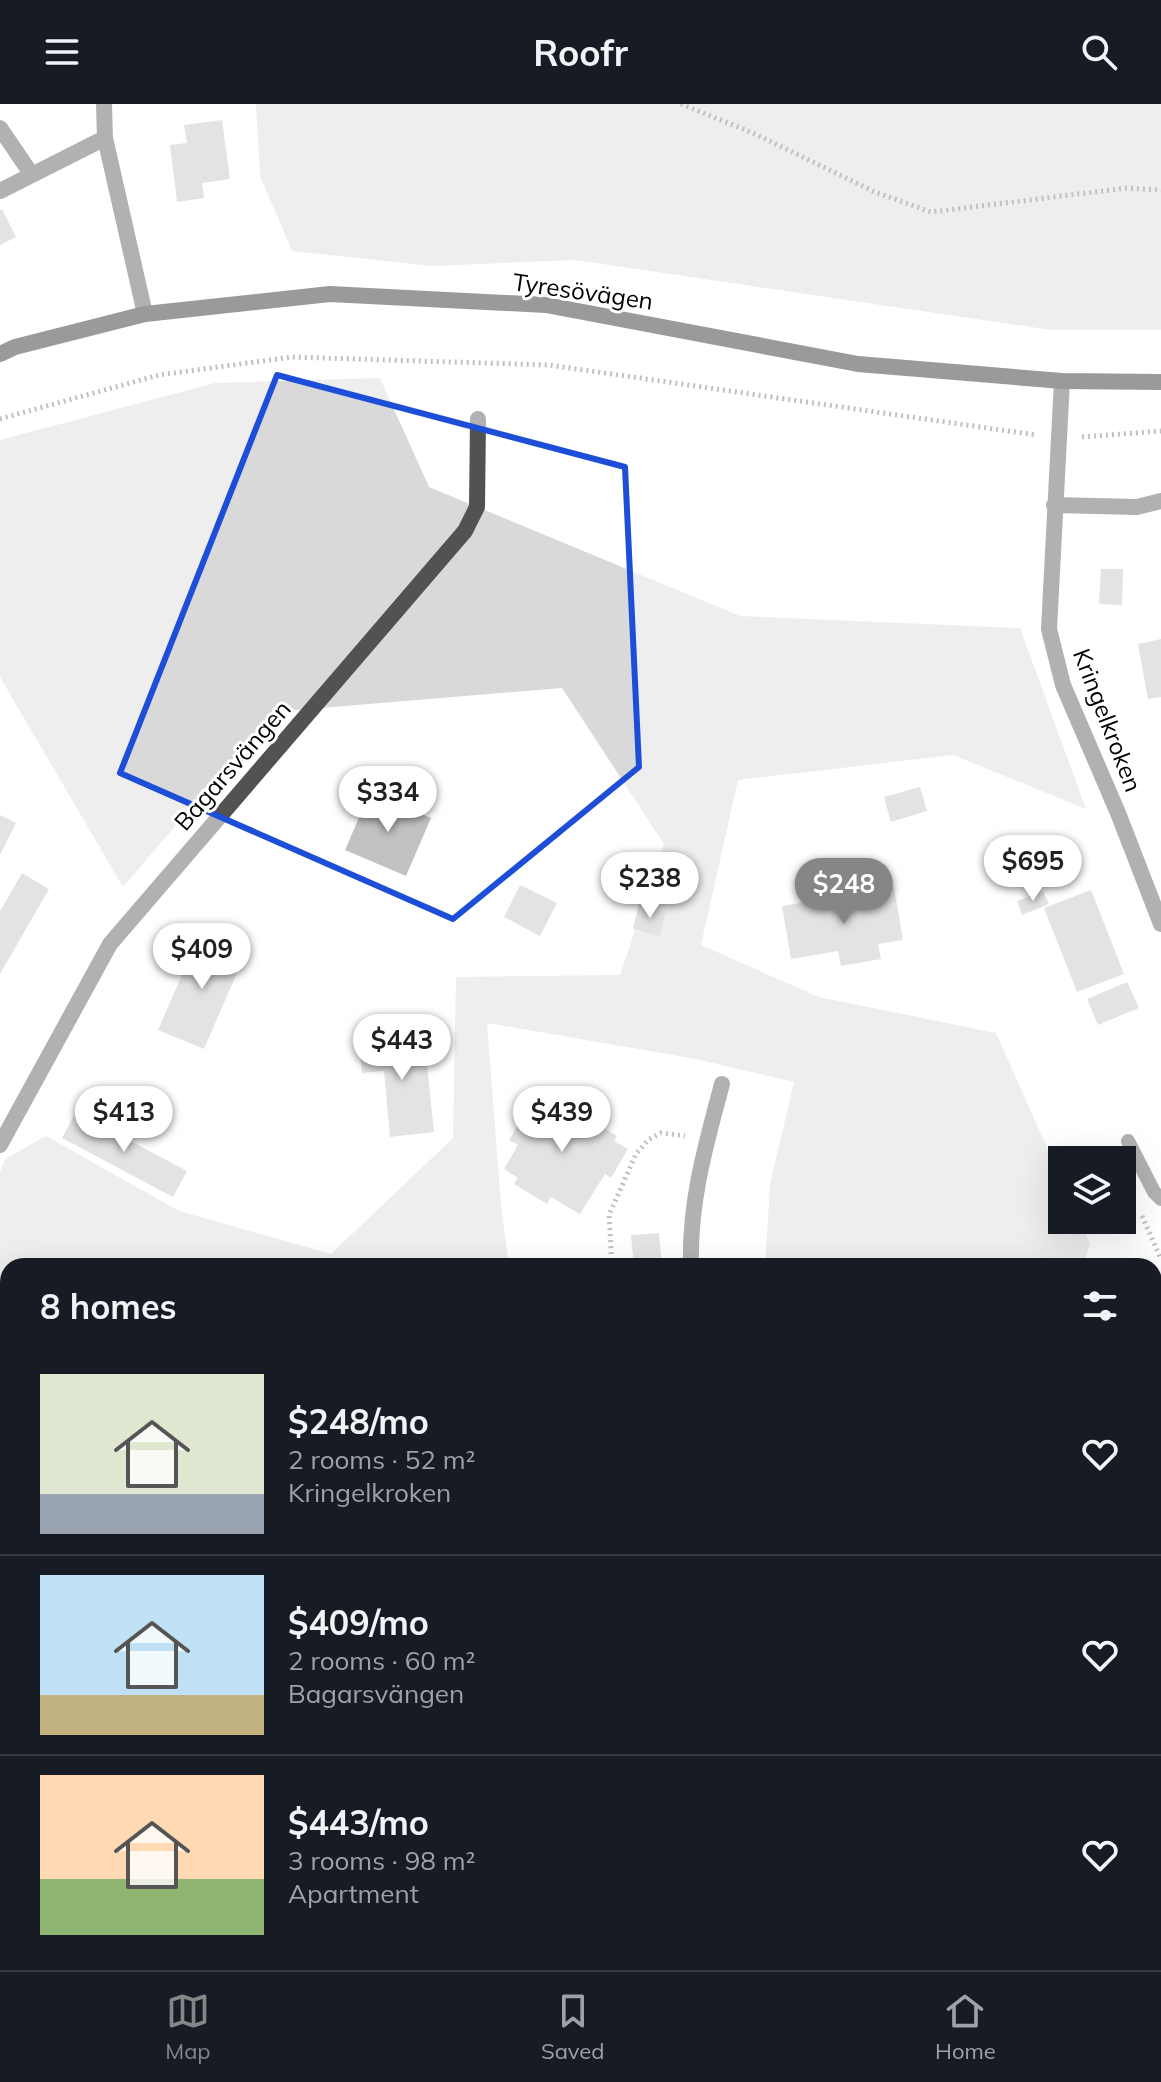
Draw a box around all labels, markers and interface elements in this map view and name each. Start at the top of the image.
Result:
icon: menu [40,30,84,74]
text: Roofr [533,30,628,75]
icon: search [1077,30,1121,74]
street label: Tyresövägen [511,266,655,316]
street label: Kringelkroken [1067,644,1149,796]
street label: Bagarsvängen [167,694,297,836]
pin: $334 [341,766,435,834]
text: $334 [357,775,419,808]
pin: $695 [986,835,1080,903]
text: $695 [1002,844,1064,877]
pin: $238 [603,852,697,920]
pin: $248 [797,858,891,926]
text: $238 [619,861,681,894]
text: $248 [813,867,875,900]
pin: $409 [155,923,249,991]
text: $409 [171,932,233,965]
pin: $443 [355,1014,449,1082]
text: $443 [371,1023,433,1056]
pin: $413 [77,1086,171,1154]
pin: $439 [515,1086,609,1154]
text: $413 [93,1095,155,1128]
text: $439 [531,1095,593,1128]
map controls [1048,1146,1136,1234]
button: layers [1048,1146,1136,1234]
icon: filters [1078,1284,1122,1328]
text: 8 homes [40,1285,177,1328]
text: $248/mo [288,1400,429,1443]
icon: home [104,1406,200,1502]
icon: heart [1078,1432,1122,1476]
text: 2 rooms · 52 m² [288,1443,475,1476]
text: Kringelkroken [288,1476,451,1509]
text: $409/mo [288,1601,429,1644]
icon: home [104,1607,200,1703]
icon: heart [1078,1633,1122,1677]
text: 2 rooms · 60 m² [288,1644,475,1677]
text: Bagarsvängen [288,1677,464,1710]
text: $443/mo [288,1801,429,1844]
icon: home [104,1807,200,1903]
icon: heart [1078,1833,1122,1877]
text: 3 rooms · 98 m² [288,1844,475,1877]
text: Apartment [288,1877,419,1910]
tab: Map [165,1989,211,2065]
tab: Saved [541,1989,605,2065]
tab: Home [935,1989,996,2065]

